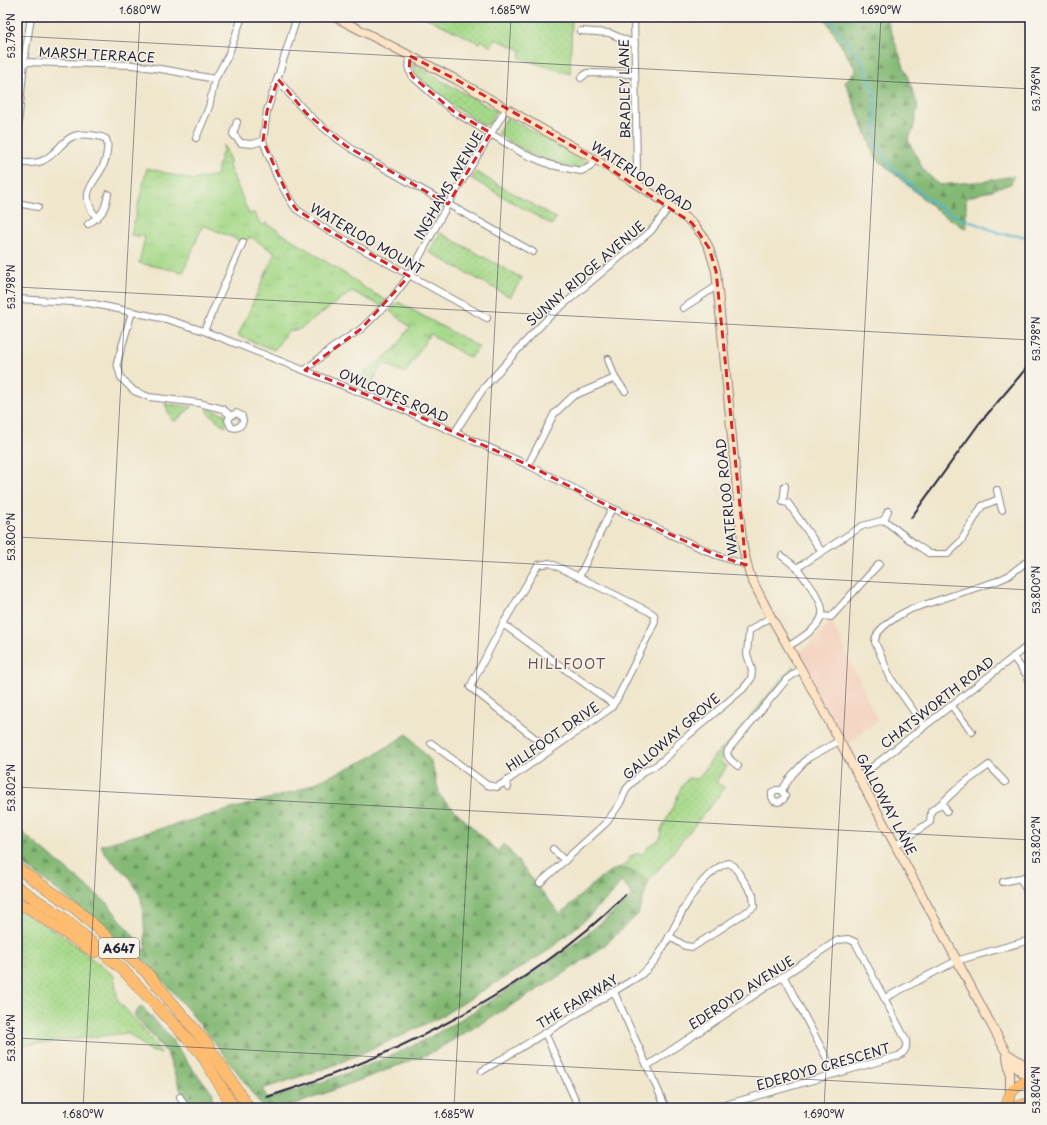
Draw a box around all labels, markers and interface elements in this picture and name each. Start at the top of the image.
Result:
text: 1.680°W [119,2,162,17]
text: 1.685°W [490,2,531,17]
text: 1.690°W [861,2,902,17]
text: 53.796°N [3,13,18,59]
street label: BRADLEY LANE [614,39,634,139]
street label: MARSH TERRACE [38,41,156,67]
text: 53.796°N [1028,66,1043,112]
street label: INGHAMS AVENUE [409,127,487,243]
street label: WATERLOO ROAD [587,136,697,216]
street label: WATERLOO MOUNT [307,198,427,278]
street label: SUNNY RIDGE AVENUE [521,216,649,330]
text: 53.798°N [3,264,18,310]
text: 53.798°N [1028,316,1043,362]
street label: OWLCOTES ROAD [336,363,452,427]
street label: WATERLOO ROAD [710,437,742,557]
text: 53.800°N [3,512,18,561]
text: 53.800°N [1028,565,1043,614]
street label: CHATSWORTH ROAD [876,651,998,752]
district label: HILLFOOT [528,653,606,674]
street label: GALLOWAY GROVE [618,688,724,784]
street label: HILLFOOT DRIVE [501,697,603,775]
street label: GALLOWAY LANE [852,750,922,858]
text: 53.802°N [3,764,18,812]
text: 53.802°N [1028,816,1043,864]
road number: A647 [99,938,139,958]
street label: EDEROYD AVENUE [684,951,798,1033]
street label: THE FAIRWAY [533,969,621,1033]
text: 53.804°N [3,1014,18,1062]
street label: EDEROYD CRESCENT [754,1038,892,1094]
text: 53.804°N [1028,1066,1043,1114]
text: 1.680°W [62,1106,105,1121]
text: 1.685°W [434,1106,475,1121]
text: 1.690°W [804,1106,845,1121]

